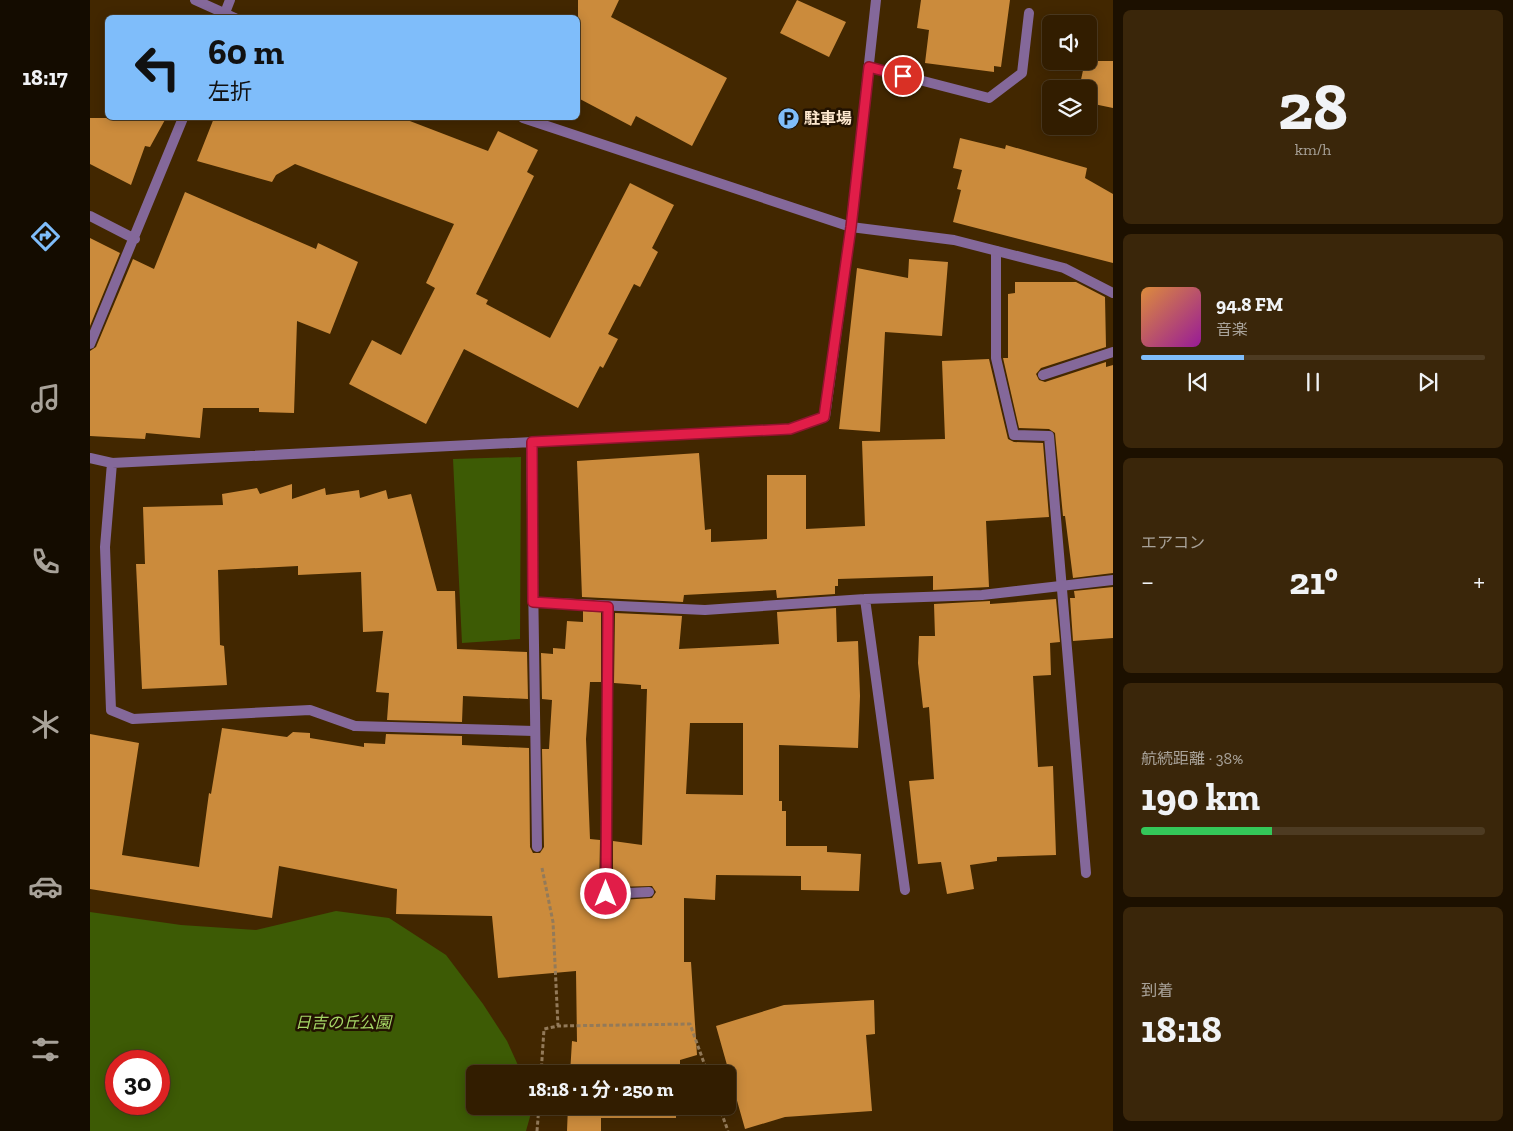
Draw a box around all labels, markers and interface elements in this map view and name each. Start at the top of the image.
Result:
map controls [1042,15,1097,135]
button: sound [1042,15,1097,70]
text: 60 m [208,31,284,73]
icon: left [125,35,190,100]
pin [882,55,924,97]
icon: arrive [889,62,917,90]
text: 18:17 [22,64,68,91]
text: 28 [1278,68,1348,146]
text: 左折 [208,78,252,105]
button: layers [1042,80,1097,135]
parking icon: 駐車場 [776,106,800,130]
place label: 駐車場 [804,109,852,128]
text: km/h [1295,140,1331,159]
icon: directions [28,219,63,254]
text: 94.8 FM [1216,293,1283,316]
text: 音楽 [1216,320,1248,339]
icon: previous [1184,368,1212,396]
icon: pause [1299,368,1327,396]
icon: next [1414,368,1442,396]
icon: music [28,381,63,416]
text: エアコン [1141,533,1205,552]
icon: phone [28,544,63,579]
text: 21° [1289,558,1338,604]
text: − [1141,565,1154,598]
text: + [1473,565,1485,598]
icon: climate [28,707,63,742]
text: 航続距離 · 38% [1141,749,1243,768]
text: 190 km [1141,774,1260,820]
position arrow [579,867,631,919]
icon: car [28,869,63,904]
text: 到着 [1141,981,1173,1000]
text: 18:18 [1141,1006,1222,1052]
park label: 日吉の丘公園 [295,1013,393,1032]
icon: filters [28,1032,63,1067]
speed limit sign: 30 [105,1050,170,1115]
text: 18:18 · 1 分 · 250 m [529,1078,674,1101]

